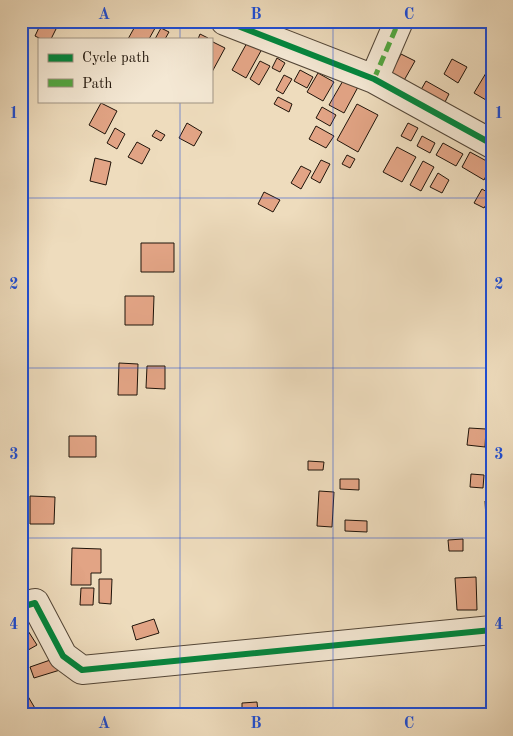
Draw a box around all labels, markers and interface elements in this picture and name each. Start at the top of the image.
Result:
text: A [98,7,110,23]
text: B [250,7,262,23]
text: C [404,7,414,23]
legend [38,38,212,102]
text: Cycle path [82,51,150,66]
text: Path [82,77,112,92]
text: 1 [9,106,19,122]
text: 1 [494,106,504,122]
text: 2 [9,277,19,293]
text: 2 [494,277,504,293]
text: 3 [9,447,19,463]
text: 3 [494,447,504,463]
text: 4 [9,617,19,633]
text: 4 [494,617,504,633]
text: A [98,716,110,732]
text: B [250,716,262,732]
text: C [404,716,414,732]

